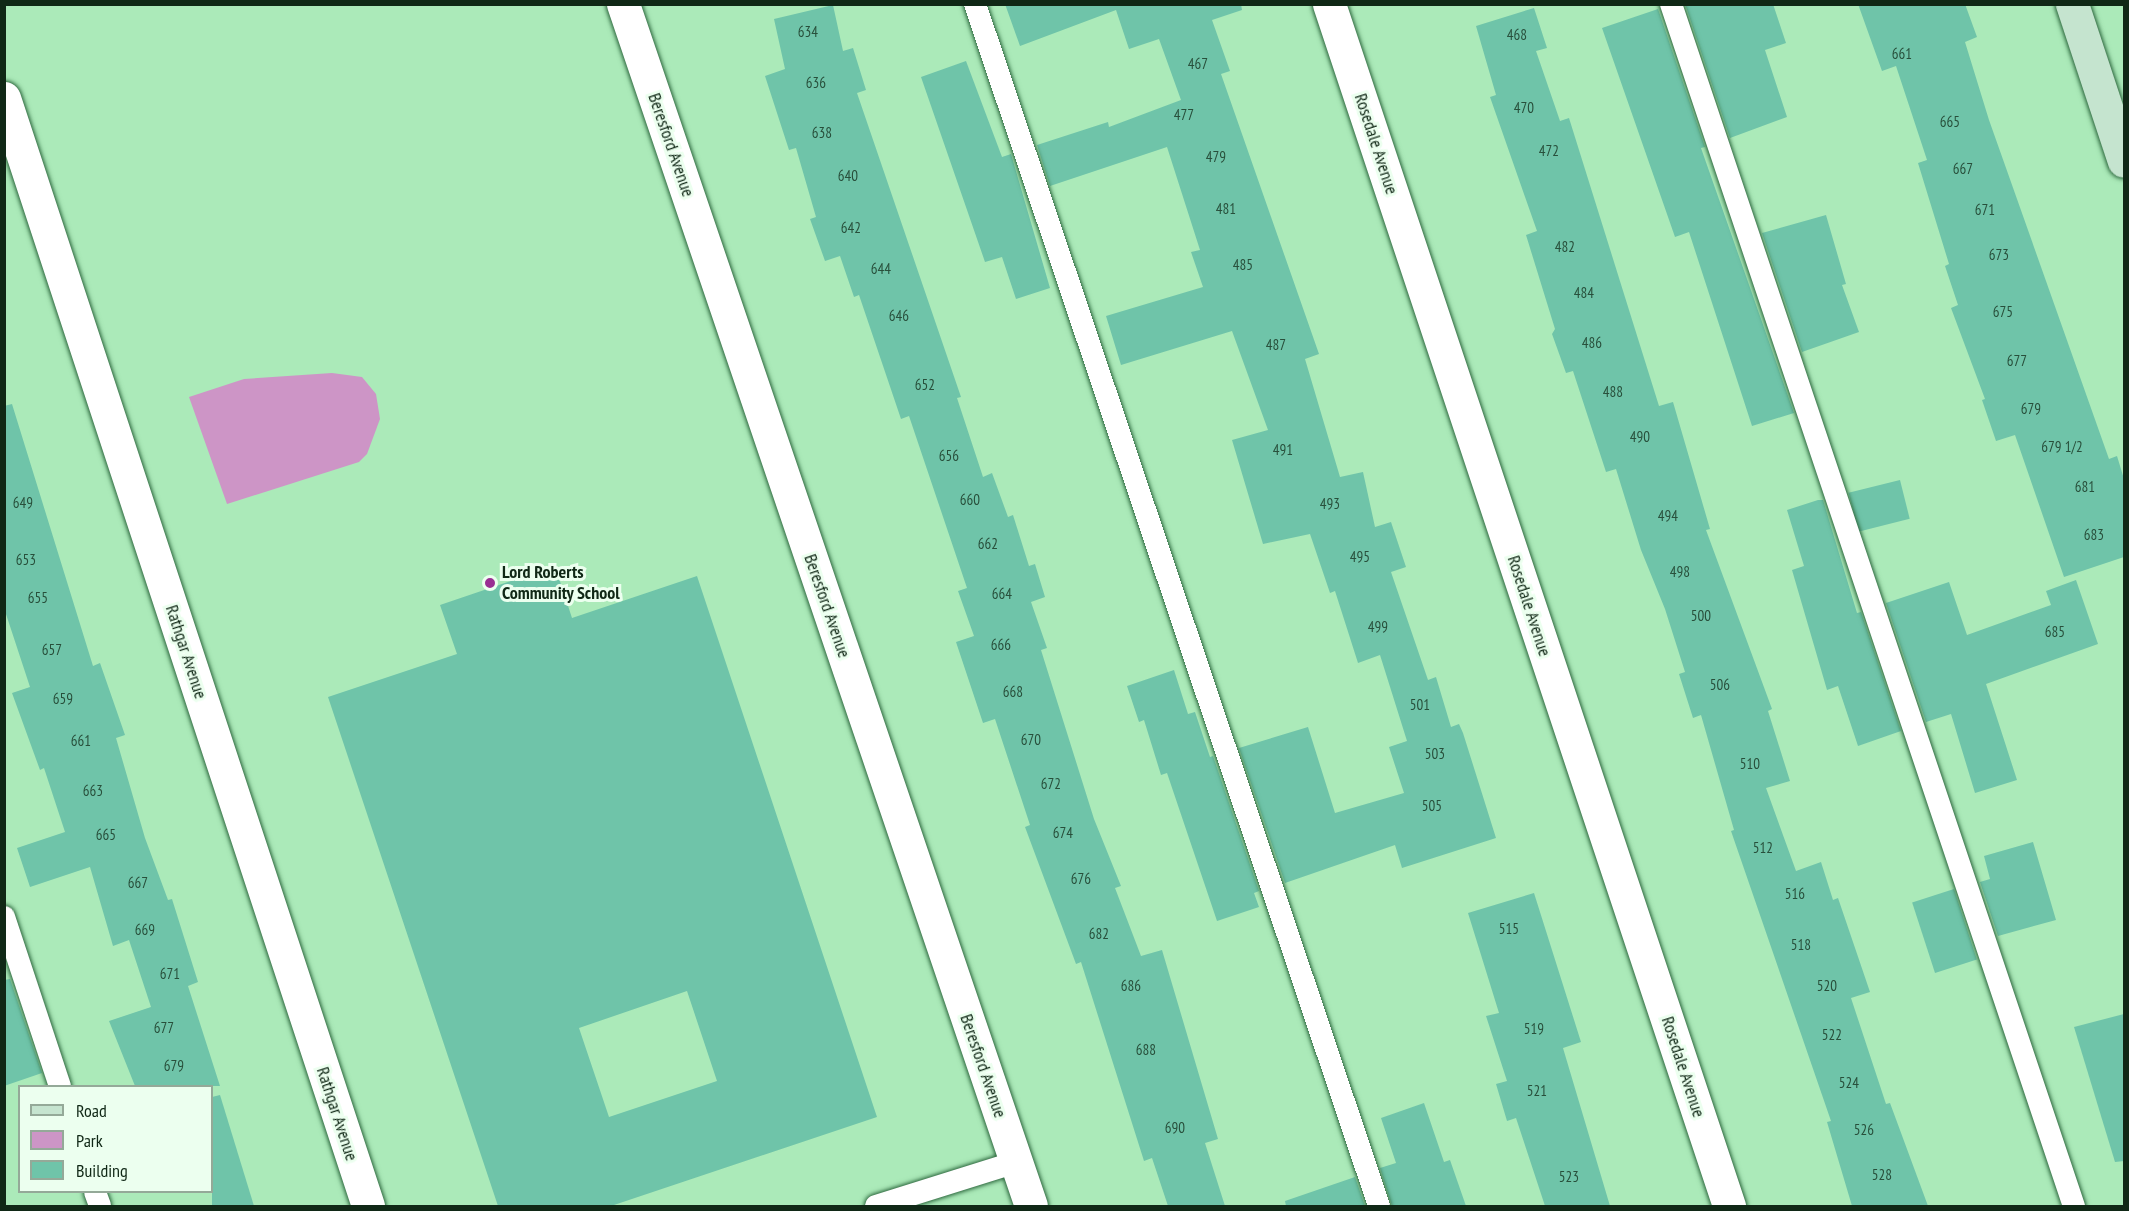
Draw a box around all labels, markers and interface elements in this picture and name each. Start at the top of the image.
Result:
house number: 634 [798,23,818,41]
house number: 468 [1507,26,1527,44]
house number: 661 [1892,45,1912,63]
house number: 467 [1188,55,1208,73]
house number: 636 [806,74,826,92]
street label: Beresford Avenue [643,90,699,200]
street label: Rosedale Avenue [1349,91,1403,197]
house number: 470 [1514,99,1534,117]
house number: 477 [1174,106,1194,124]
house number: 665 [1940,113,1960,131]
house number: 638 [812,124,832,142]
house number: 472 [1539,142,1559,160]
house number: 479 [1206,148,1226,166]
house number: 667 [1953,160,1973,178]
house number: 640 [838,167,858,185]
house number: 481 [1216,200,1236,218]
house number: 671 [1975,201,1995,219]
house number: 642 [841,219,861,237]
house number: 482 [1555,238,1575,256]
house number: 673 [1989,246,2009,264]
house number: 485 [1233,256,1253,274]
house number: 644 [871,260,891,278]
house number: 484 [1574,284,1594,302]
house number: 675 [1993,303,2013,321]
house number: 646 [889,307,909,325]
house number: 486 [1582,334,1602,352]
house number: 487 [1266,336,1286,354]
house number: 677 [2007,352,2027,370]
house number: 652 [915,376,935,394]
house number: 488 [1603,383,1623,401]
house number: 679 [2021,400,2041,418]
house number: 490 [1630,428,1650,446]
house number: 679 1/2 [2041,438,2083,456]
house number: 491 [1273,441,1293,459]
house number: 656 [939,447,959,465]
house number: 681 [2075,478,2095,496]
house number: 660 [960,491,980,509]
house number: 649 [13,494,33,512]
house number: 493 [1320,495,1340,513]
house number: 494 [1658,507,1678,525]
house number: 683 [2084,526,2104,544]
house number: 662 [978,535,998,553]
house number: 495 [1350,548,1370,566]
house number: 653 [16,551,36,569]
street label: Beresford Avenue [799,551,855,661]
street label: Rosedale Avenue [1502,553,1556,659]
place label: Lord Roberts Community School [502,562,620,604]
house number: 498 [1670,563,1690,581]
marker: Lord Roberts Community School [483,576,497,590]
house number: 664 [992,585,1012,603]
house number: 655 [28,589,48,607]
street label: Rathgar Avenue [161,602,211,702]
house number: 500 [1691,607,1711,625]
house number: 499 [1368,618,1388,636]
house number: 685 [2045,623,2065,641]
house number: 666 [991,636,1011,654]
house number: 657 [42,641,62,659]
house number: 506 [1710,676,1730,694]
house number: 668 [1003,683,1023,701]
house number: 659 [53,690,73,708]
house number: 501 [1410,696,1430,714]
house number: 670 [1021,731,1041,749]
house number: 661 [71,732,91,750]
house number: 503 [1425,745,1445,763]
house number: 510 [1740,755,1760,773]
house number: 672 [1041,775,1061,793]
house number: 663 [83,782,103,800]
house number: 505 [1422,797,1442,815]
house number: 674 [1053,824,1073,842]
house number: 665 [96,826,116,844]
house number: 512 [1753,839,1773,857]
house number: 676 [1071,870,1091,888]
house number: 667 [128,874,148,892]
house number: 516 [1785,885,1805,903]
house number: 515 [1499,920,1519,938]
house number: 669 [135,921,155,939]
house number: 682 [1089,925,1109,943]
house number: 518 [1791,936,1811,954]
house number: 671 [160,965,180,983]
house number: 686 [1121,977,1141,995]
house number: 520 [1817,977,1837,995]
street label: Beresford Avenue [955,1011,1011,1121]
street label: Rosedale Avenue [1656,1014,1710,1120]
house number: 677 [154,1019,174,1037]
house number: 519 [1524,1020,1544,1038]
house number: 522 [1822,1026,1842,1044]
house number: 688 [1136,1041,1156,1059]
house number: 679 [164,1057,184,1075]
street label: Rathgar Avenue [312,1064,362,1164]
house number: 524 [1839,1074,1859,1092]
house number: 521 [1527,1082,1547,1100]
legend [18,1085,213,1193]
text: Road [76,1099,107,1122]
house number: 690 [1165,1119,1185,1137]
house number: 526 [1854,1121,1874,1139]
text: Park [76,1129,103,1152]
text: Building [76,1159,128,1182]
house number: 528 [1872,1166,1892,1184]
house number: 523 [1559,1168,1579,1186]

